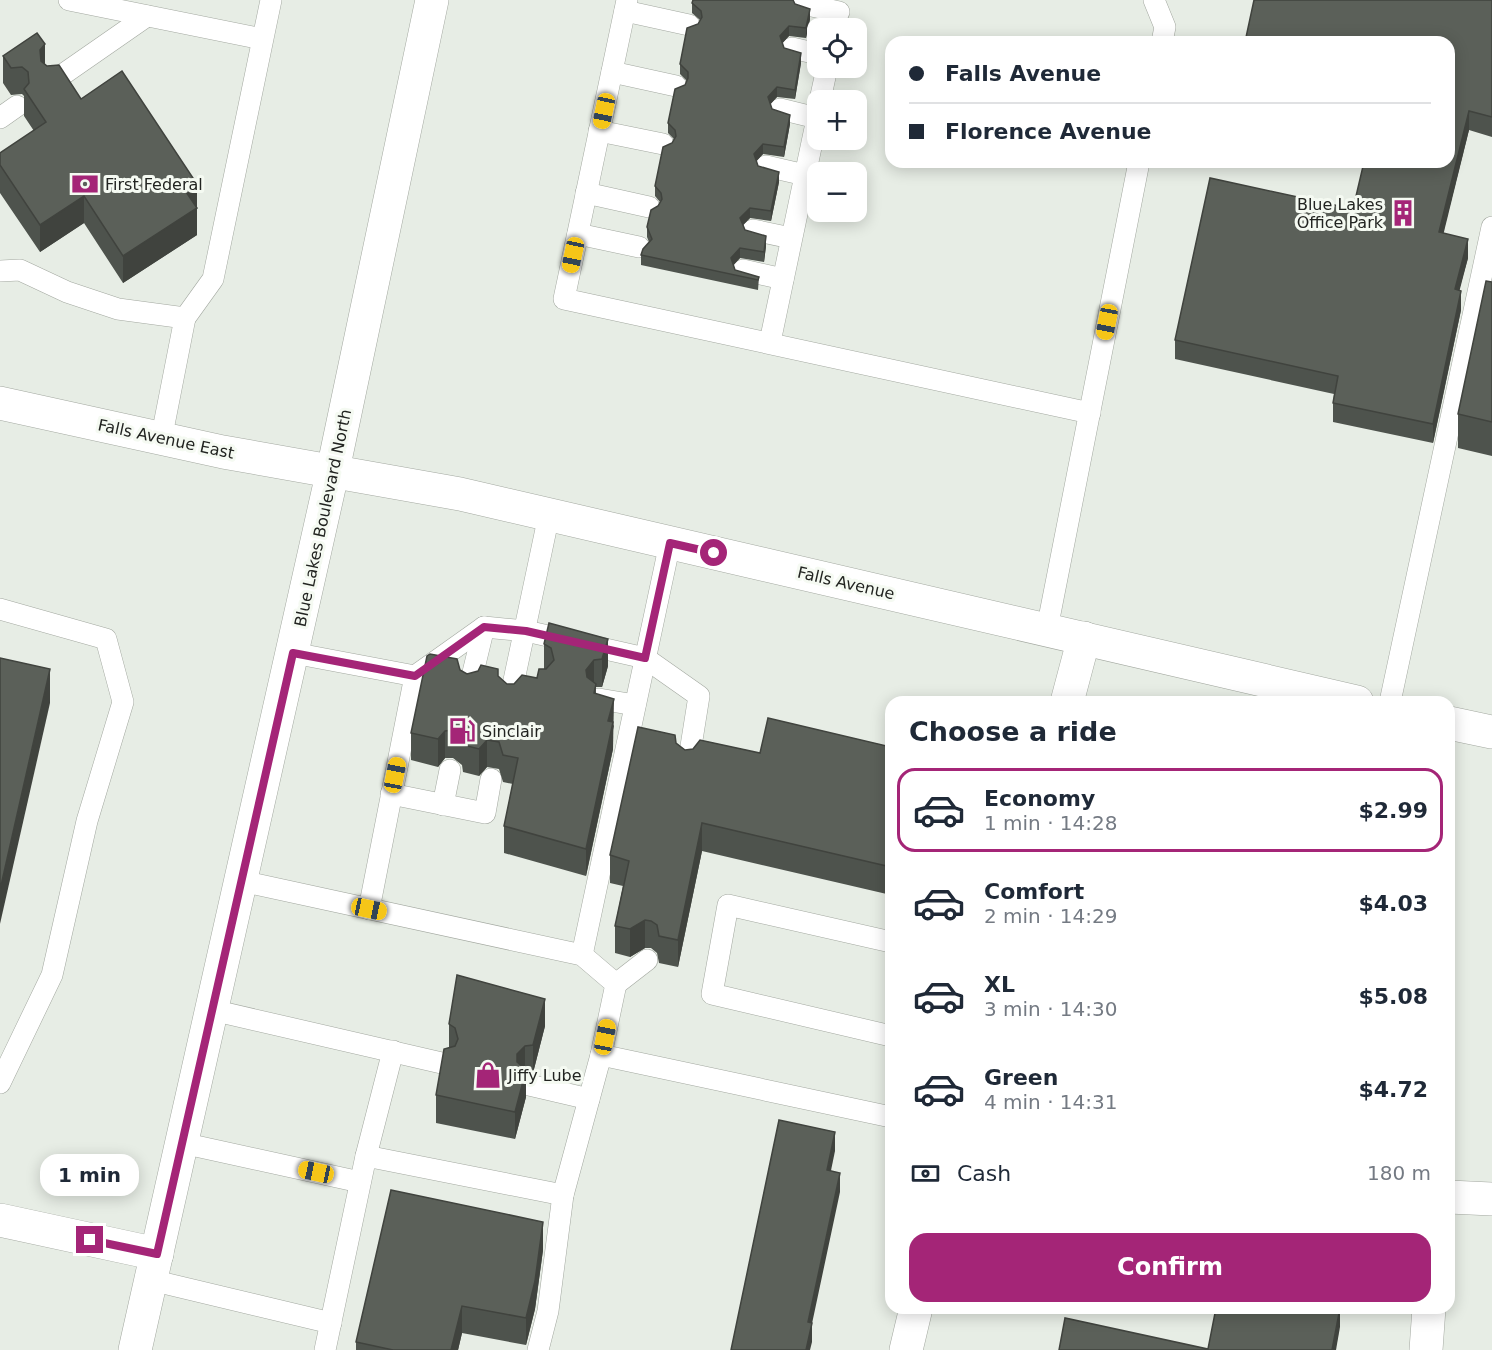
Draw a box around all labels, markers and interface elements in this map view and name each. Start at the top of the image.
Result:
map controls [807,18,867,222]
button: locate [807,18,867,78]
text: Falls Avenue [945,61,1101,86]
button: + [807,90,867,150]
car [591,92,617,130]
text: Florence Avenue [945,119,1152,144]
button: − [807,162,867,222]
bank icon: First Federal [70,169,100,199]
place label: First Federal [105,175,203,194]
place label: Blue Lakes Office Park [1297,195,1384,232]
building icon: Blue Lakes Office Park [1388,198,1418,228]
car [560,236,586,274]
car [1095,303,1119,341]
street label: Blue Lakes Boulevard North [291,407,355,629]
street label: Falls Avenue East [96,415,236,463]
route start [700,539,727,566]
street label: Falls Avenue [795,563,897,603]
fuel station icon: Sinclair [447,716,477,746]
text: Choose a ride [909,716,1117,747]
place label: Sinclair [482,722,541,741]
car [383,756,407,794]
icon: car [912,783,966,837]
text: Economy [984,786,1095,811]
text: $2.99 [1358,798,1428,823]
text: 1 min · 14:28 [984,811,1118,835]
icon: car [912,876,966,930]
text: Comfort [984,879,1084,904]
text: $4.03 [1358,891,1428,916]
car [350,896,388,922]
text: 2 min · 14:29 [984,904,1118,928]
icon: car [912,969,966,1023]
text: XL [984,972,1015,997]
text: $5.08 [1358,984,1428,1009]
text: 3 min · 14:30 [984,997,1118,1021]
car [593,1018,617,1056]
shop icon: Jiffy Lube [473,1060,503,1090]
icon: car [912,1062,966,1116]
text: Green [984,1065,1058,1090]
place label: Jiffy Lube [507,1066,582,1085]
text: $4.72 [1358,1077,1428,1102]
text: 4 min · 14:31 [984,1090,1118,1114]
callout: 1 min [40,1153,140,1195]
icon: cash [909,1157,942,1190]
car [297,1159,335,1185]
text: Cash [957,1161,1011,1186]
text: 180 m [1367,1161,1431,1185]
text: 1 min [58,1163,121,1187]
route end [76,1226,103,1253]
button: Confirm [909,1233,1431,1302]

